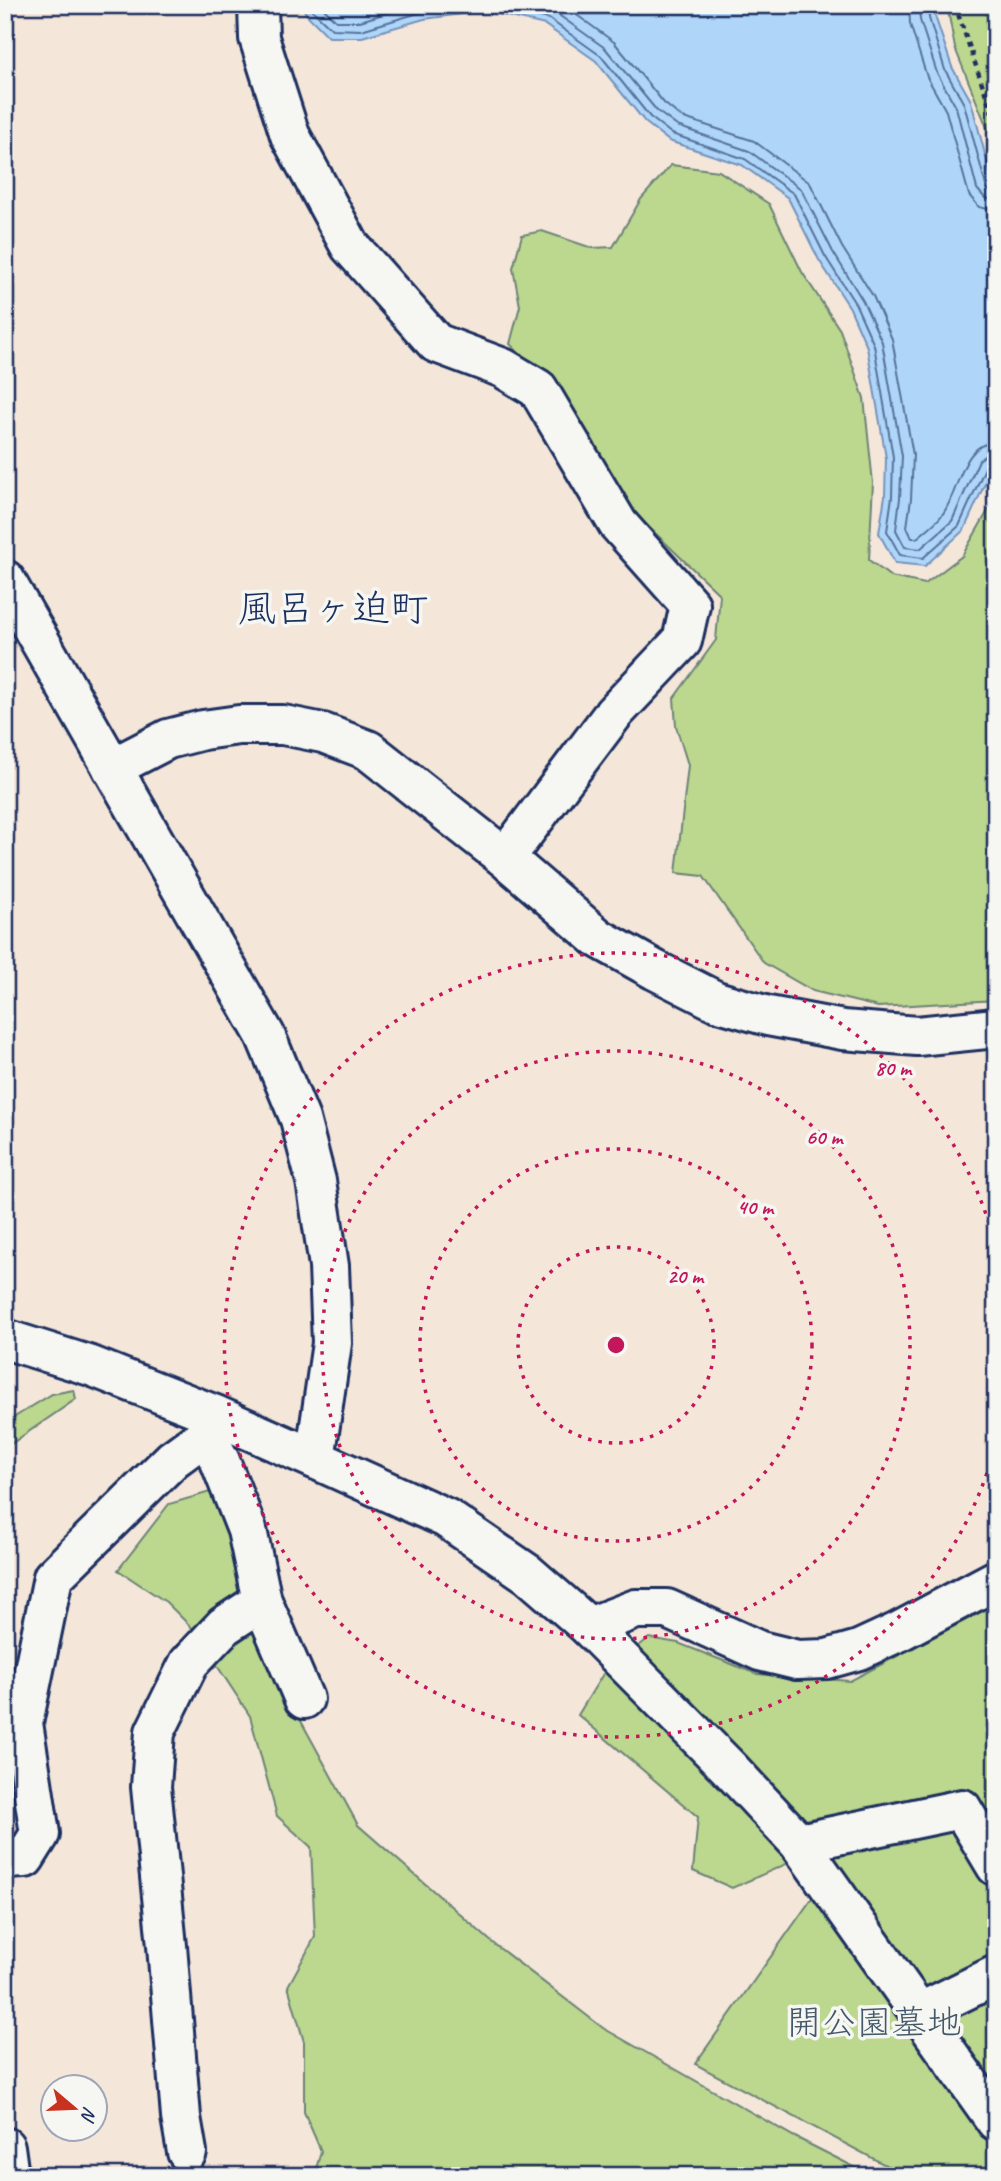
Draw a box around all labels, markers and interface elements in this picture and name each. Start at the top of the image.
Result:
district label: 風呂ヶ迫町 [238,585,428,632]
text: 80 m [875,1055,913,1081]
text: 60 m [806,1124,844,1150]
text: 40 m [737,1194,775,1220]
text: 20 m [667,1263,705,1289]
centre of rings [604,1333,628,1357]
park label: 開公園墓地 [786,2000,962,2045]
north arrow [38,2072,108,2142]
text: N [75,2104,102,2126]

